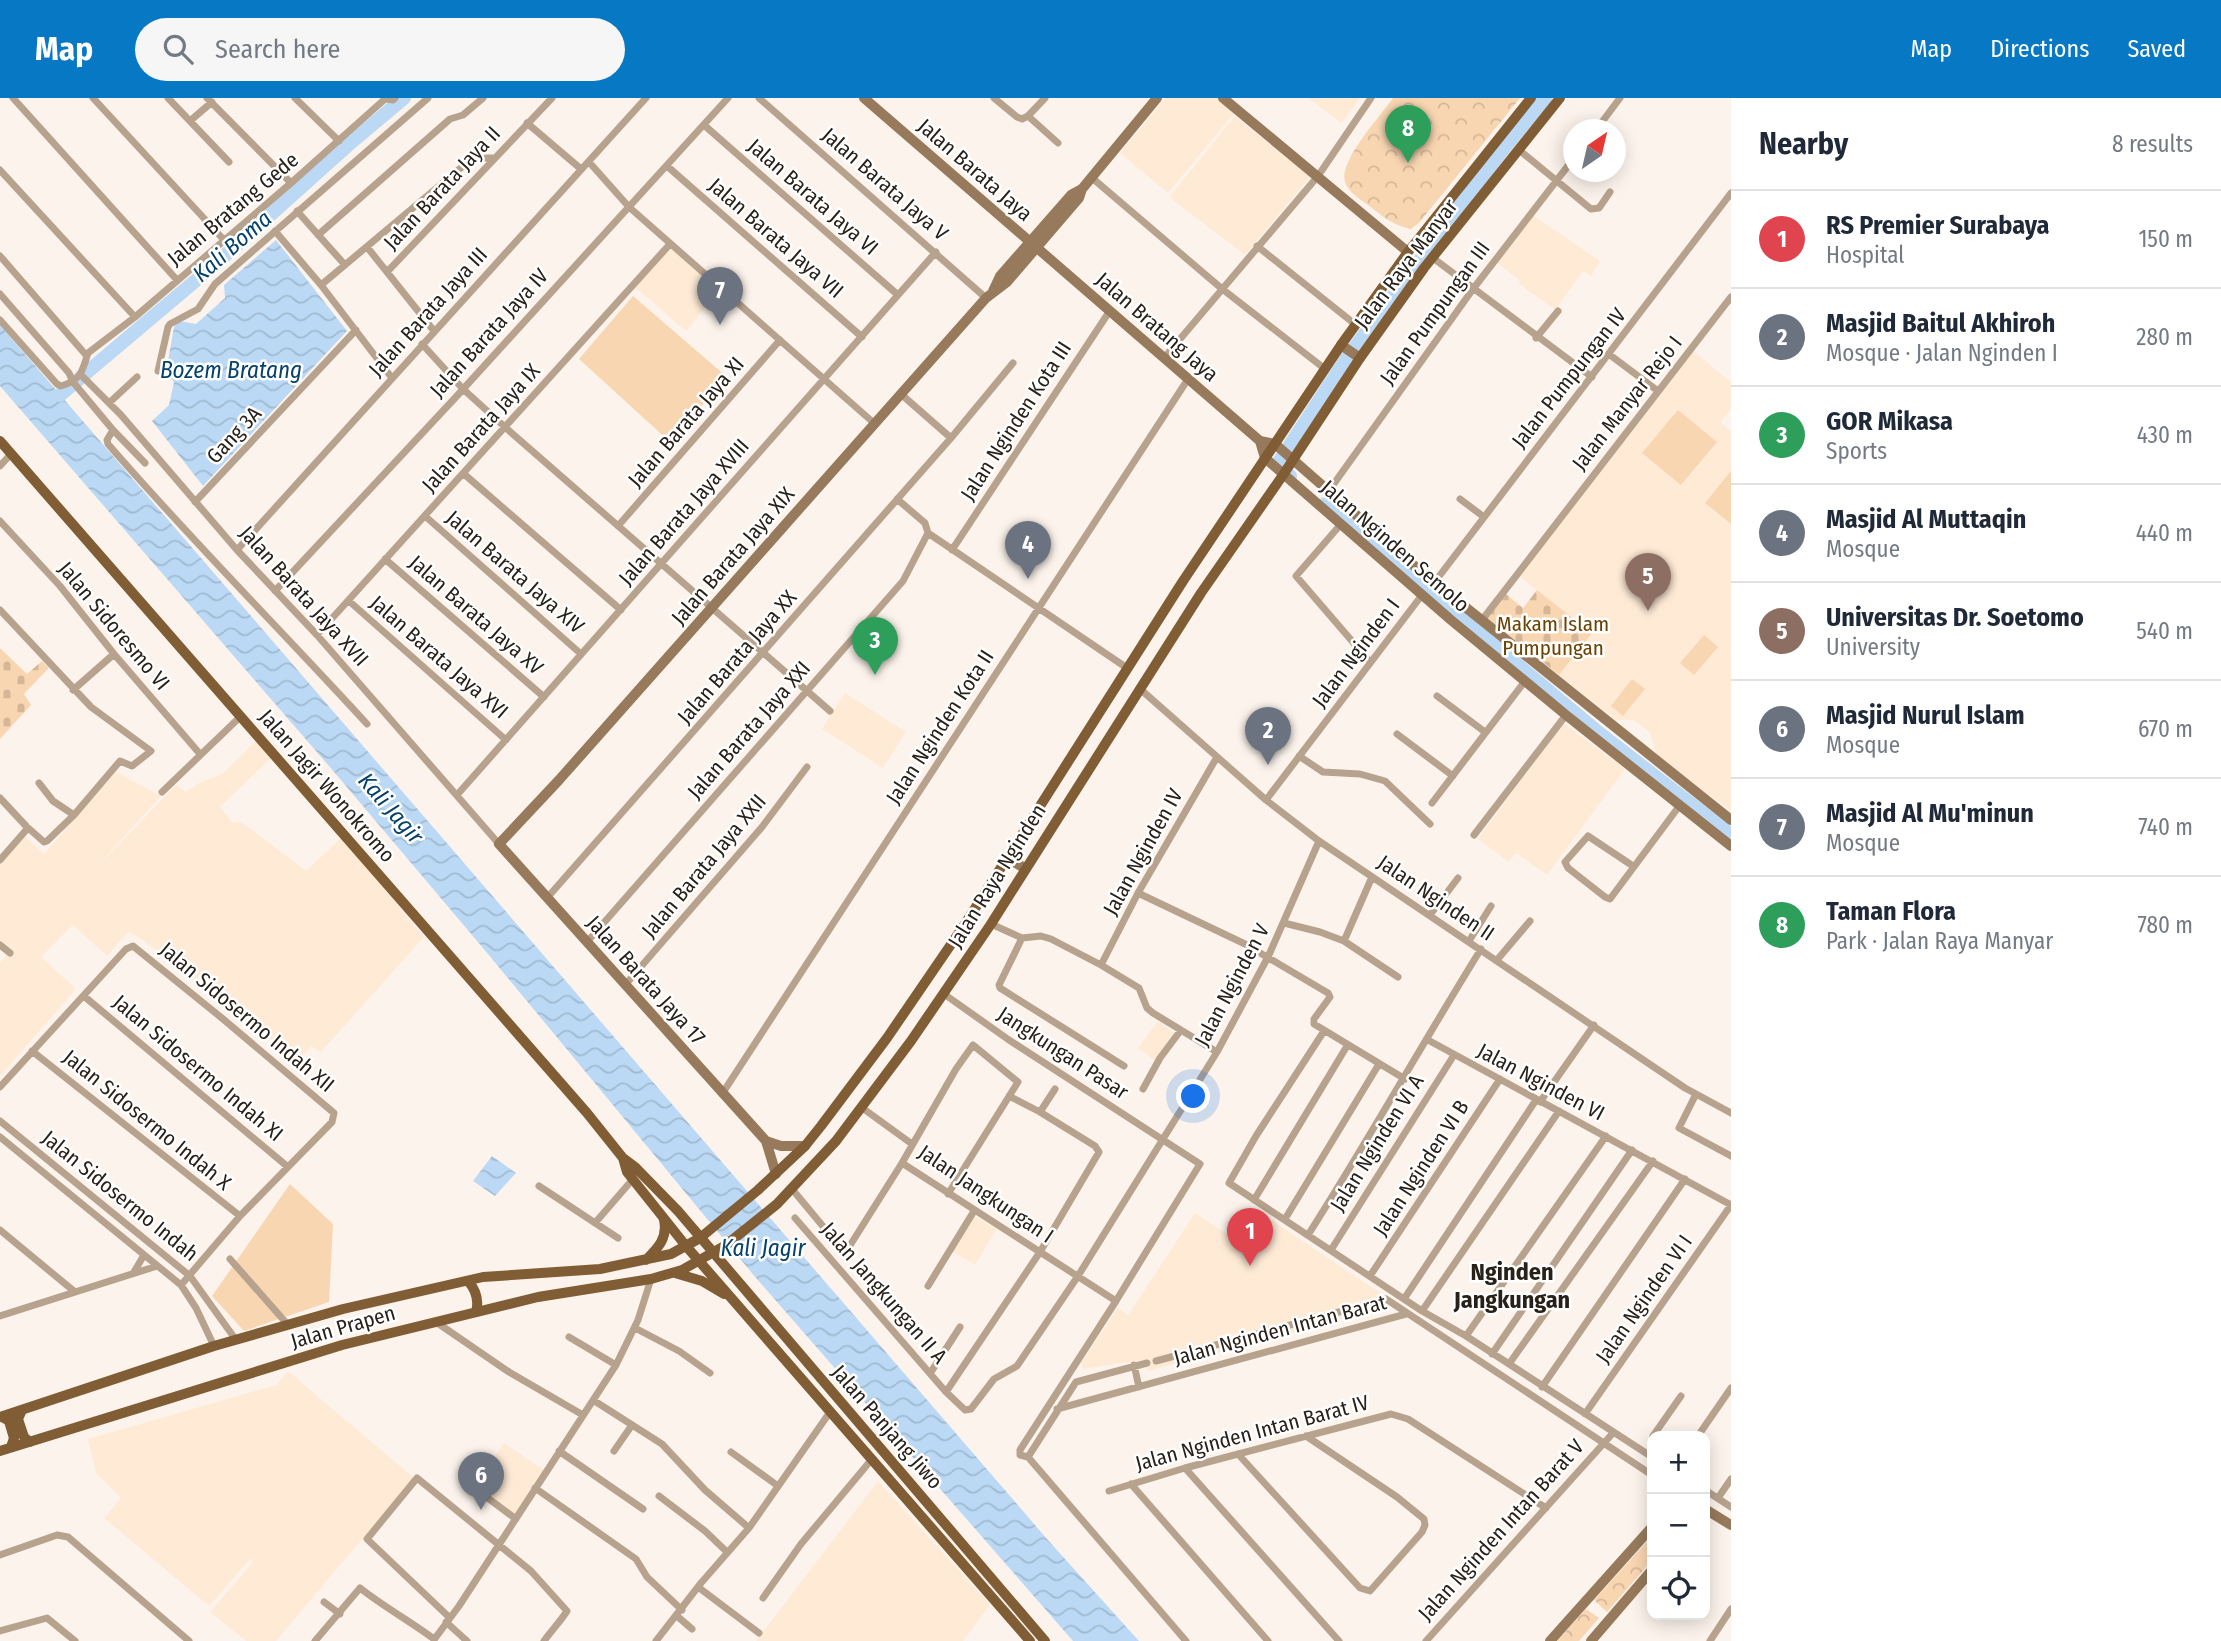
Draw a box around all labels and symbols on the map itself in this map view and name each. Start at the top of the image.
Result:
pin: 8 [1385,105,1431,163]
street label: Jalan Barata Jaya [912,113,1038,227]
north arrow [1563,119,1626,182]
street label: Jalan Barata Jaya II [378,121,506,255]
street label: Jalan Barata Jaya V [816,122,954,246]
street label: Jalan Barata Jaya VI [742,133,884,261]
street label: Jalan Bratang Gede [162,147,304,271]
street label: Jalan Barata Jaya VII [703,172,849,304]
street label: Jalan Raya Manyar [1349,193,1464,334]
water label: Kali Boma [187,204,277,288]
street label: Jalan Pumpungan III [1374,236,1496,390]
street label: Jalan Barata Jaya III [363,242,493,382]
street label: Jalan Barata Jaya IV [424,263,554,403]
pin: 7 [697,267,743,325]
street label: Jalan Bratang Jaya [1090,267,1224,387]
street label: Jalan Pumpungan IV [1506,303,1632,453]
street label: Jalan Manyar Rejo I [1566,331,1688,475]
street label: Jalan Nginden Kota III [955,337,1077,505]
street label: Jalan Barata Jaya XI [622,352,750,492]
water label: Bozem Bratang [160,356,302,384]
street label: Jalan Barata Jaya IX [416,358,546,498]
street label: Gang 3A [201,401,267,469]
street label: Jalan Barata Jaya XVIII [613,433,755,591]
street label: Jalan Nginden Semolo [1315,474,1475,618]
street label: Jalan Barata Jaya XIX [666,481,800,630]
street label: Jalan Barata Jaya XIV [441,505,590,639]
street label: Jalan Barata Jaya XVII [234,520,374,672]
pin: 4 [1005,521,1051,579]
street label: Jalan Barata Jaya XV [404,550,549,681]
pin: 5 [1625,553,1671,611]
street label: Jalan Sidoresmo VI [53,556,175,696]
street label: Jalan Barata Jaya XX [672,584,803,729]
street label: Jalan Barata Jaya XVI [365,590,513,724]
street label: Jalan Nginden I [1307,593,1405,713]
park label: Makam Islam Pumpungan [1497,611,1609,661]
pin: 3 [852,617,898,675]
street label: Jalan Nginden Kota II [880,645,1000,809]
street label: Jalan Barata Jaya XXI [682,656,816,804]
street label: Jalan Jagir Wonokromo [253,704,401,868]
pin: 2 [1245,707,1291,765]
water label: Kali Jagir [353,767,430,850]
street label: Jalan Nginden IV [1098,784,1189,920]
street label: Jalan Barata Jaya XXII [636,789,772,943]
street label: Jalan Raya Nginden [942,799,1052,953]
street label: Jalan Nginden II [1373,849,1499,947]
street label: Jalan Barata Jaya 17 [581,910,711,1050]
street label: Jalan Nginden V [1189,919,1275,1051]
street label: Jalan Sidosermo Indah XII [155,937,339,1097]
street label: Jangkungan Pasar [993,1001,1134,1105]
street label: Jalan Nginden VI [1473,1038,1609,1126]
street label: Jalan Sidosermo Indah XI [58,1044,237,1196]
street label: Jalan Nginden VI A [1325,1070,1429,1216]
your location [1176,1079,1210,1113]
street label: Jalan Nginden VI B [1367,1095,1475,1241]
street label: Jalan Sidosermo Indah X [37,1125,203,1267]
street label: Jalan Sidosermo Indah [37,1125,203,1267]
street label: Jalan Jangkungan I [913,1139,1059,1249]
pin: 1 [1227,1208,1273,1266]
street label: Jalan Jangkungan II A [815,1217,953,1369]
street label: Jalan Nginden VI I [1590,1230,1698,1368]
water label: Kali Jagir [720,1234,807,1262]
district label: Nginden Jangkungan [1453,1258,1570,1314]
street label: Jalan Nginden Intan Barat [1171,1289,1389,1371]
street label: Jalan Prapen [288,1300,398,1354]
street label: Jalan Panjang Jiwo [826,1360,948,1494]
street label: Jalan Nginden Intan Barat IV [1132,1389,1372,1477]
street label: Jalan Nginden Intan Barat V [1413,1434,1589,1626]
pin: 6 [458,1452,504,1510]

